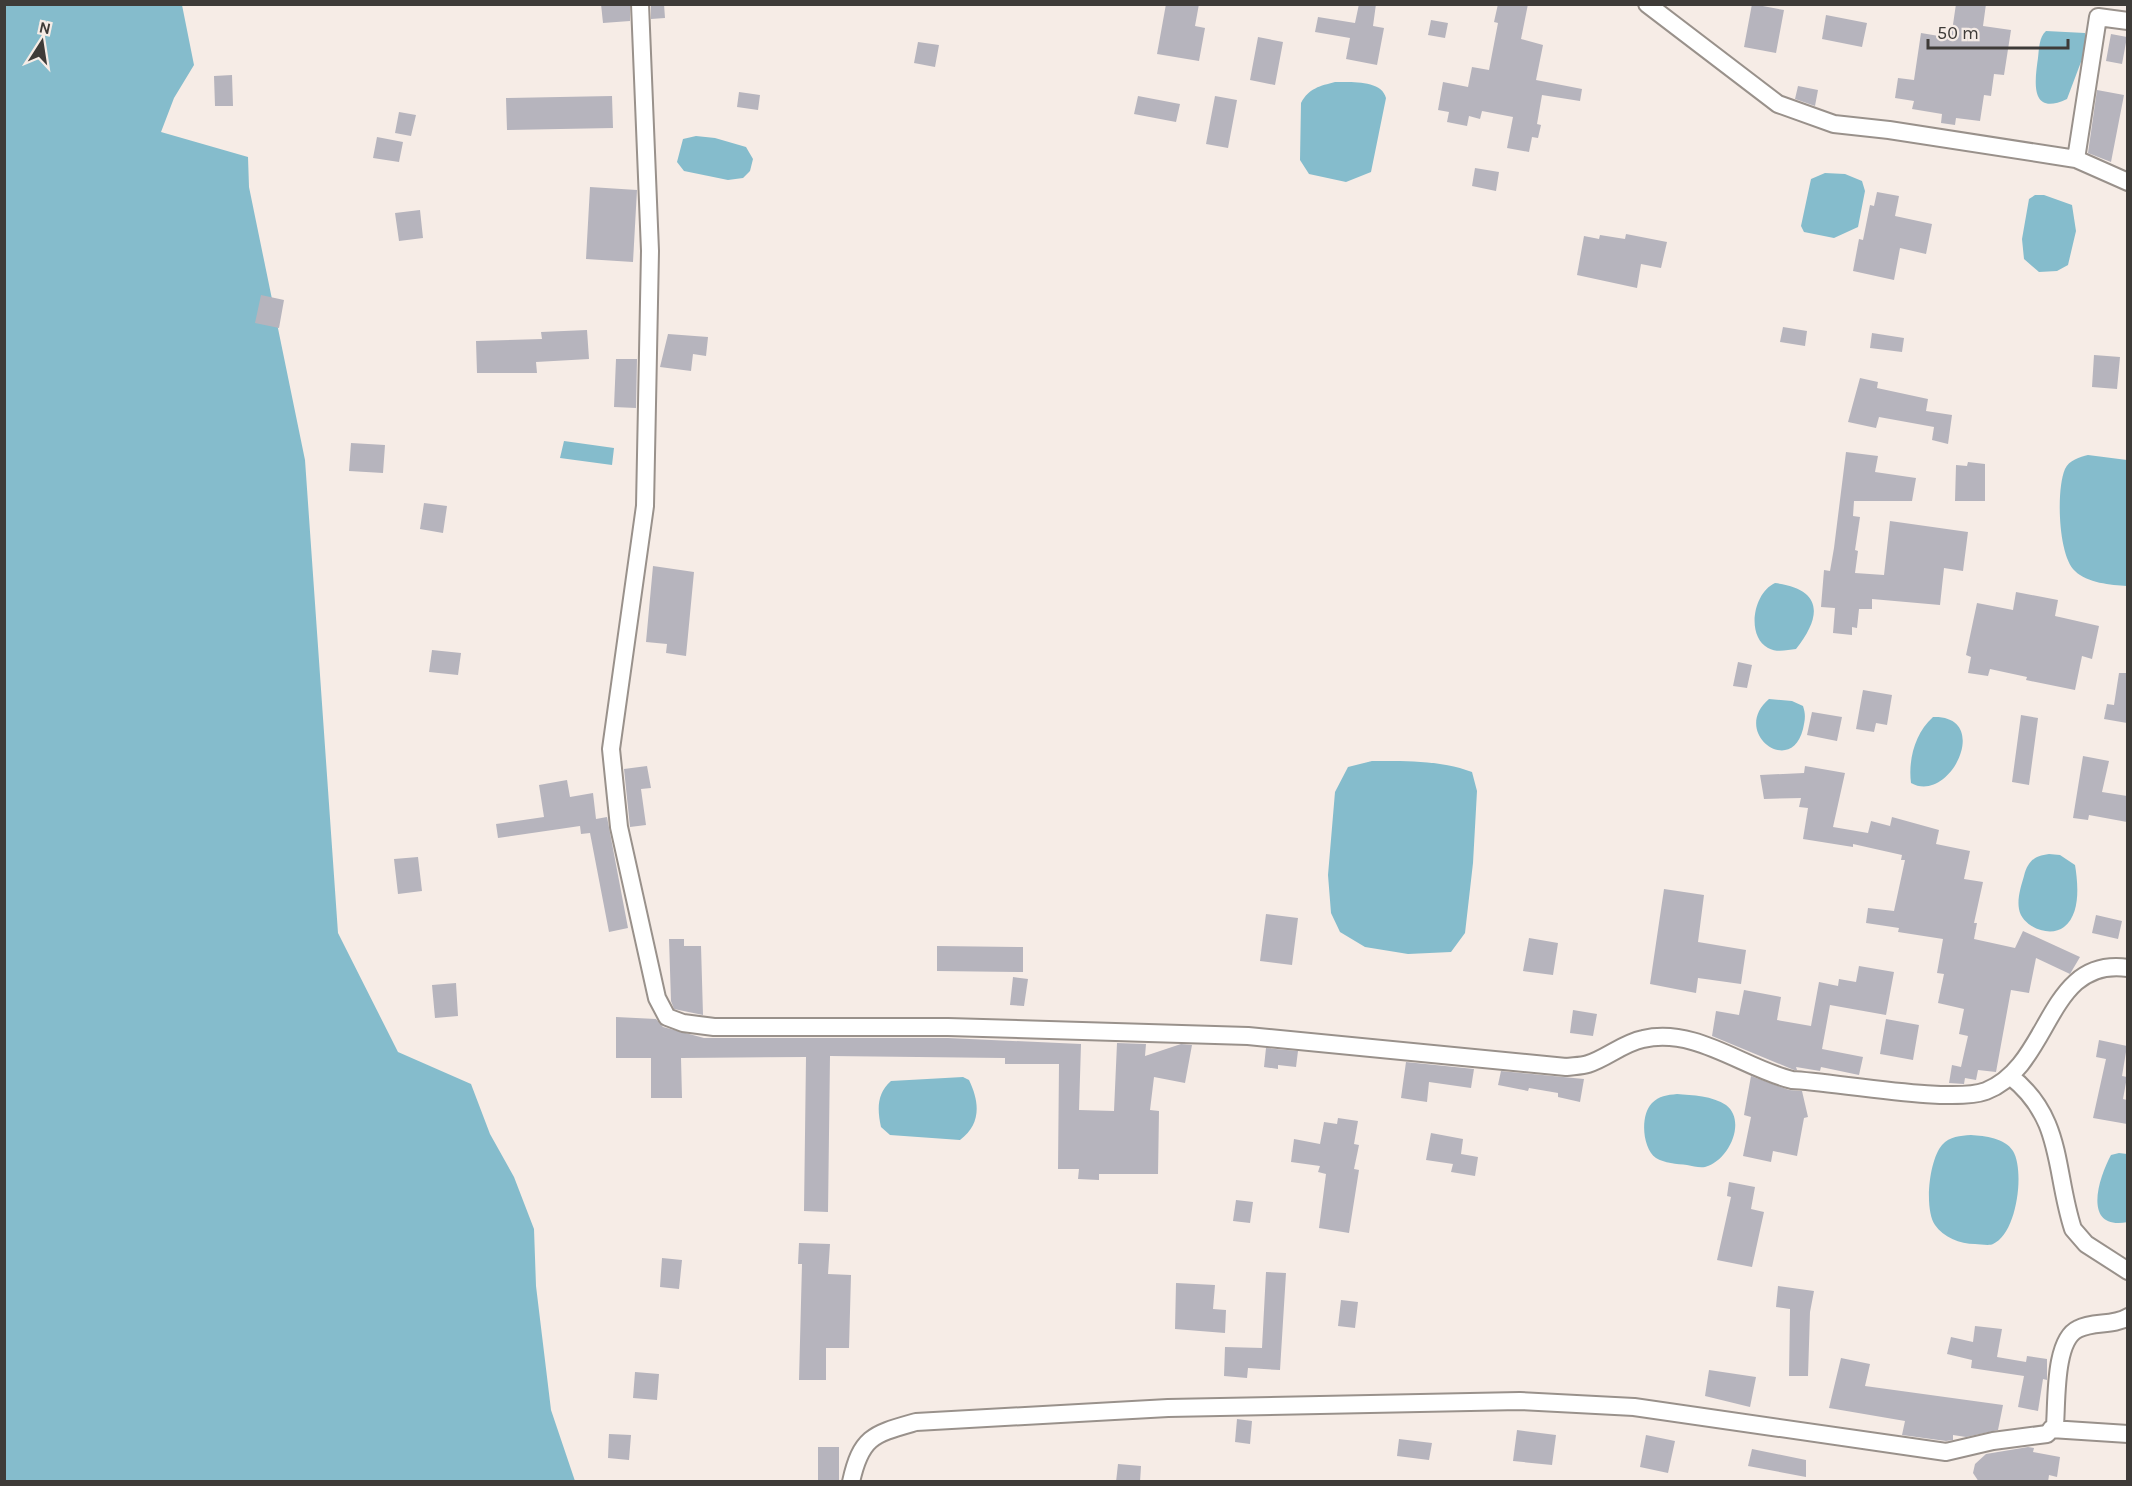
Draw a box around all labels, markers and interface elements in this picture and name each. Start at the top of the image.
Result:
north arrow [12,12,72,72]
scale bar [1928,12,2068,50]
text: N [37,17,53,38]
text: 50 m [1937,22,1979,44]

